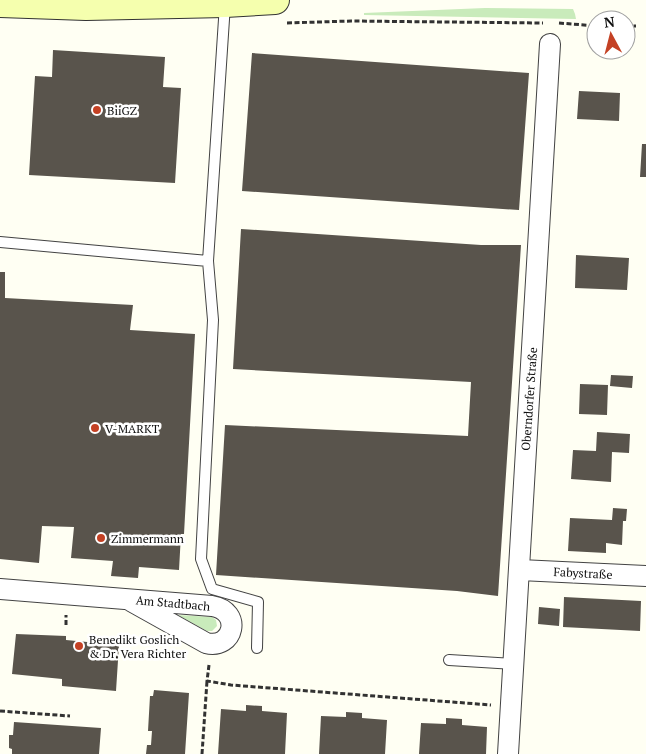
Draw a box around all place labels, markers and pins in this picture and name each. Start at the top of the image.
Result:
place label: BiiGZ [107,103,137,118]
marker: BiiGZ [91,104,103,116]
place label: V-MARKT [105,421,160,436]
marker: V-MARKT [89,422,101,434]
place label: Zimmermann [111,531,184,546]
marker: Zimmermann [95,532,107,544]
place label: Benedikt Goslich & Dr. Vera Richter [89,632,187,661]
marker: Benedikt Goslich & Dr. Vera Richter [73,640,85,652]

